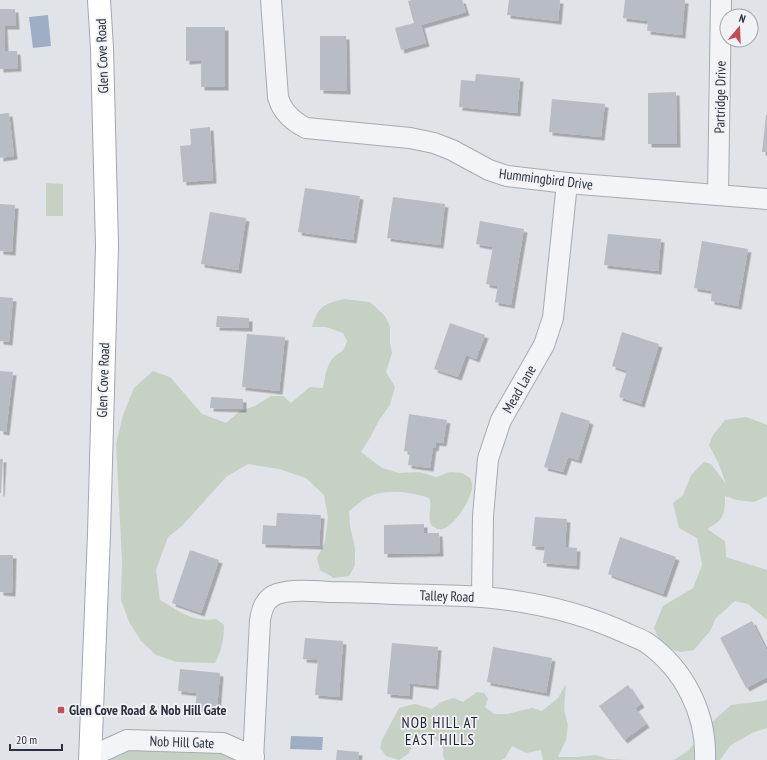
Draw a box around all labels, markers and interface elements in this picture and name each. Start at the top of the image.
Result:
north arrow [719,8,759,48]
text: N [737,11,747,26]
street label: Glen Cove Road [92,18,112,94]
street label: Partridge Drive [710,60,730,134]
street label: Hummingbird Drive [498,164,594,194]
street label: Glen Cove Road [93,342,113,418]
street label: Mead Lane [498,362,540,416]
street label: Talley Road [419,586,475,606]
place label: Glen Cove Road & Nob Hill Gate [69,701,227,719]
marker: Glen Cove Road & Nob Hill Gate [56,705,66,715]
district label: NOB HILL AT EAST HILLS [402,713,478,749]
scale bar [10,726,62,752]
text: 20 m [16,732,37,747]
street label: Nob Hill Gate [149,732,215,752]

